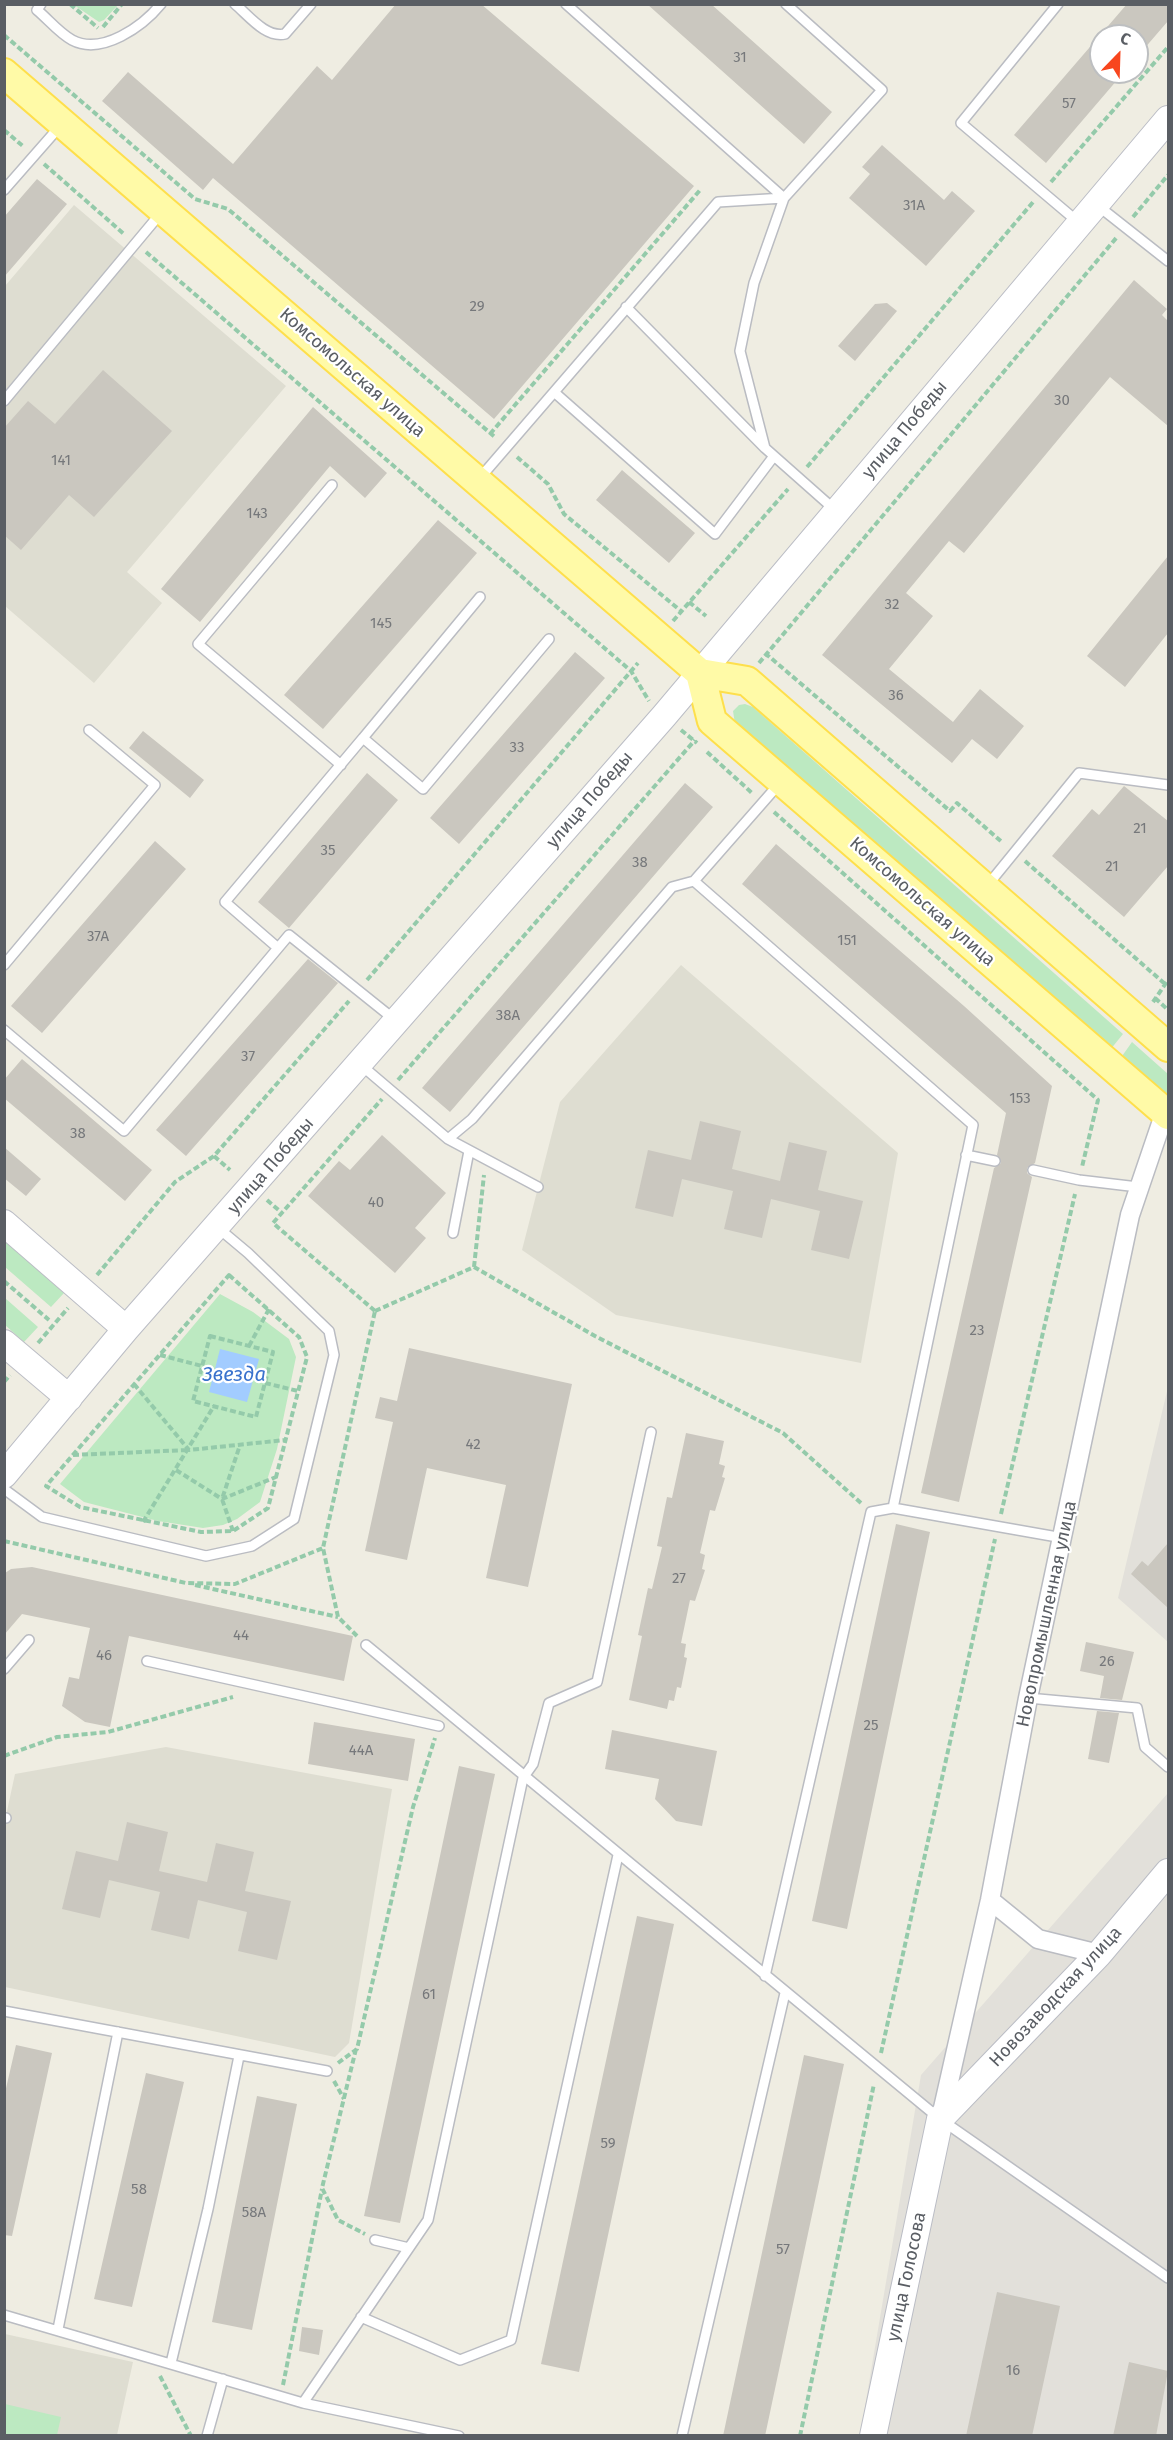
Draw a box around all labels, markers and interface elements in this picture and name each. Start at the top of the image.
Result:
north arrow [1089,24,1149,84]
text: С [1117,28,1133,49]
house number: 31 [733,49,747,67]
house number: 57 [1062,95,1076,113]
house number: 31А [903,197,925,215]
house number: 29 [469,298,485,316]
street label: Комсомольская улица [275,304,429,442]
street label: улица Победы [858,377,952,483]
house number: 30 [1054,392,1070,410]
house number: 141 [51,452,71,470]
house number: 143 [246,505,268,523]
house number: 32 [885,596,899,614]
house number: 145 [370,615,392,633]
house number: 36 [888,687,904,705]
house number: 33 [510,739,524,757]
street label: улица Победы [542,747,638,853]
house number: 21 [1133,820,1147,838]
street label: Комсомольская улица [845,833,999,971]
house number: 35 [321,842,335,860]
house number: 38 [632,854,648,872]
house number: 21 [1105,858,1119,876]
house number: 37А [87,928,109,946]
house number: 151 [837,932,857,950]
house number: 38А [496,1007,520,1025]
house number: 37 [241,1048,255,1066]
house number: 153 [1009,1090,1031,1108]
street label: улица Победы [223,1113,319,1219]
house number: 38 [70,1125,86,1143]
house number: 40 [368,1194,384,1212]
house number: 23 [970,1322,984,1340]
water label: Звезда [202,1363,266,1387]
house number: 42 [465,1436,481,1454]
street label: Новопромышленная улица [1012,1499,1082,1729]
house number: 27 [672,1570,686,1588]
house number: 44 [233,1627,249,1645]
house number: 46 [96,1647,112,1665]
house number: 26 [1099,1653,1115,1671]
house number: 25 [864,1717,878,1735]
house number: 44А [349,1742,373,1760]
street label: Новозаводская улица [985,1922,1127,2072]
house number: 61 [422,1986,436,2004]
house number: 59 [600,2135,616,2153]
house number: 58 [131,2181,147,2199]
house number: 58А [242,2204,266,2222]
street label: улица Голосова [883,2210,931,2344]
house number: 57 [776,2241,790,2259]
house number: 16 [1006,2362,1020,2380]

